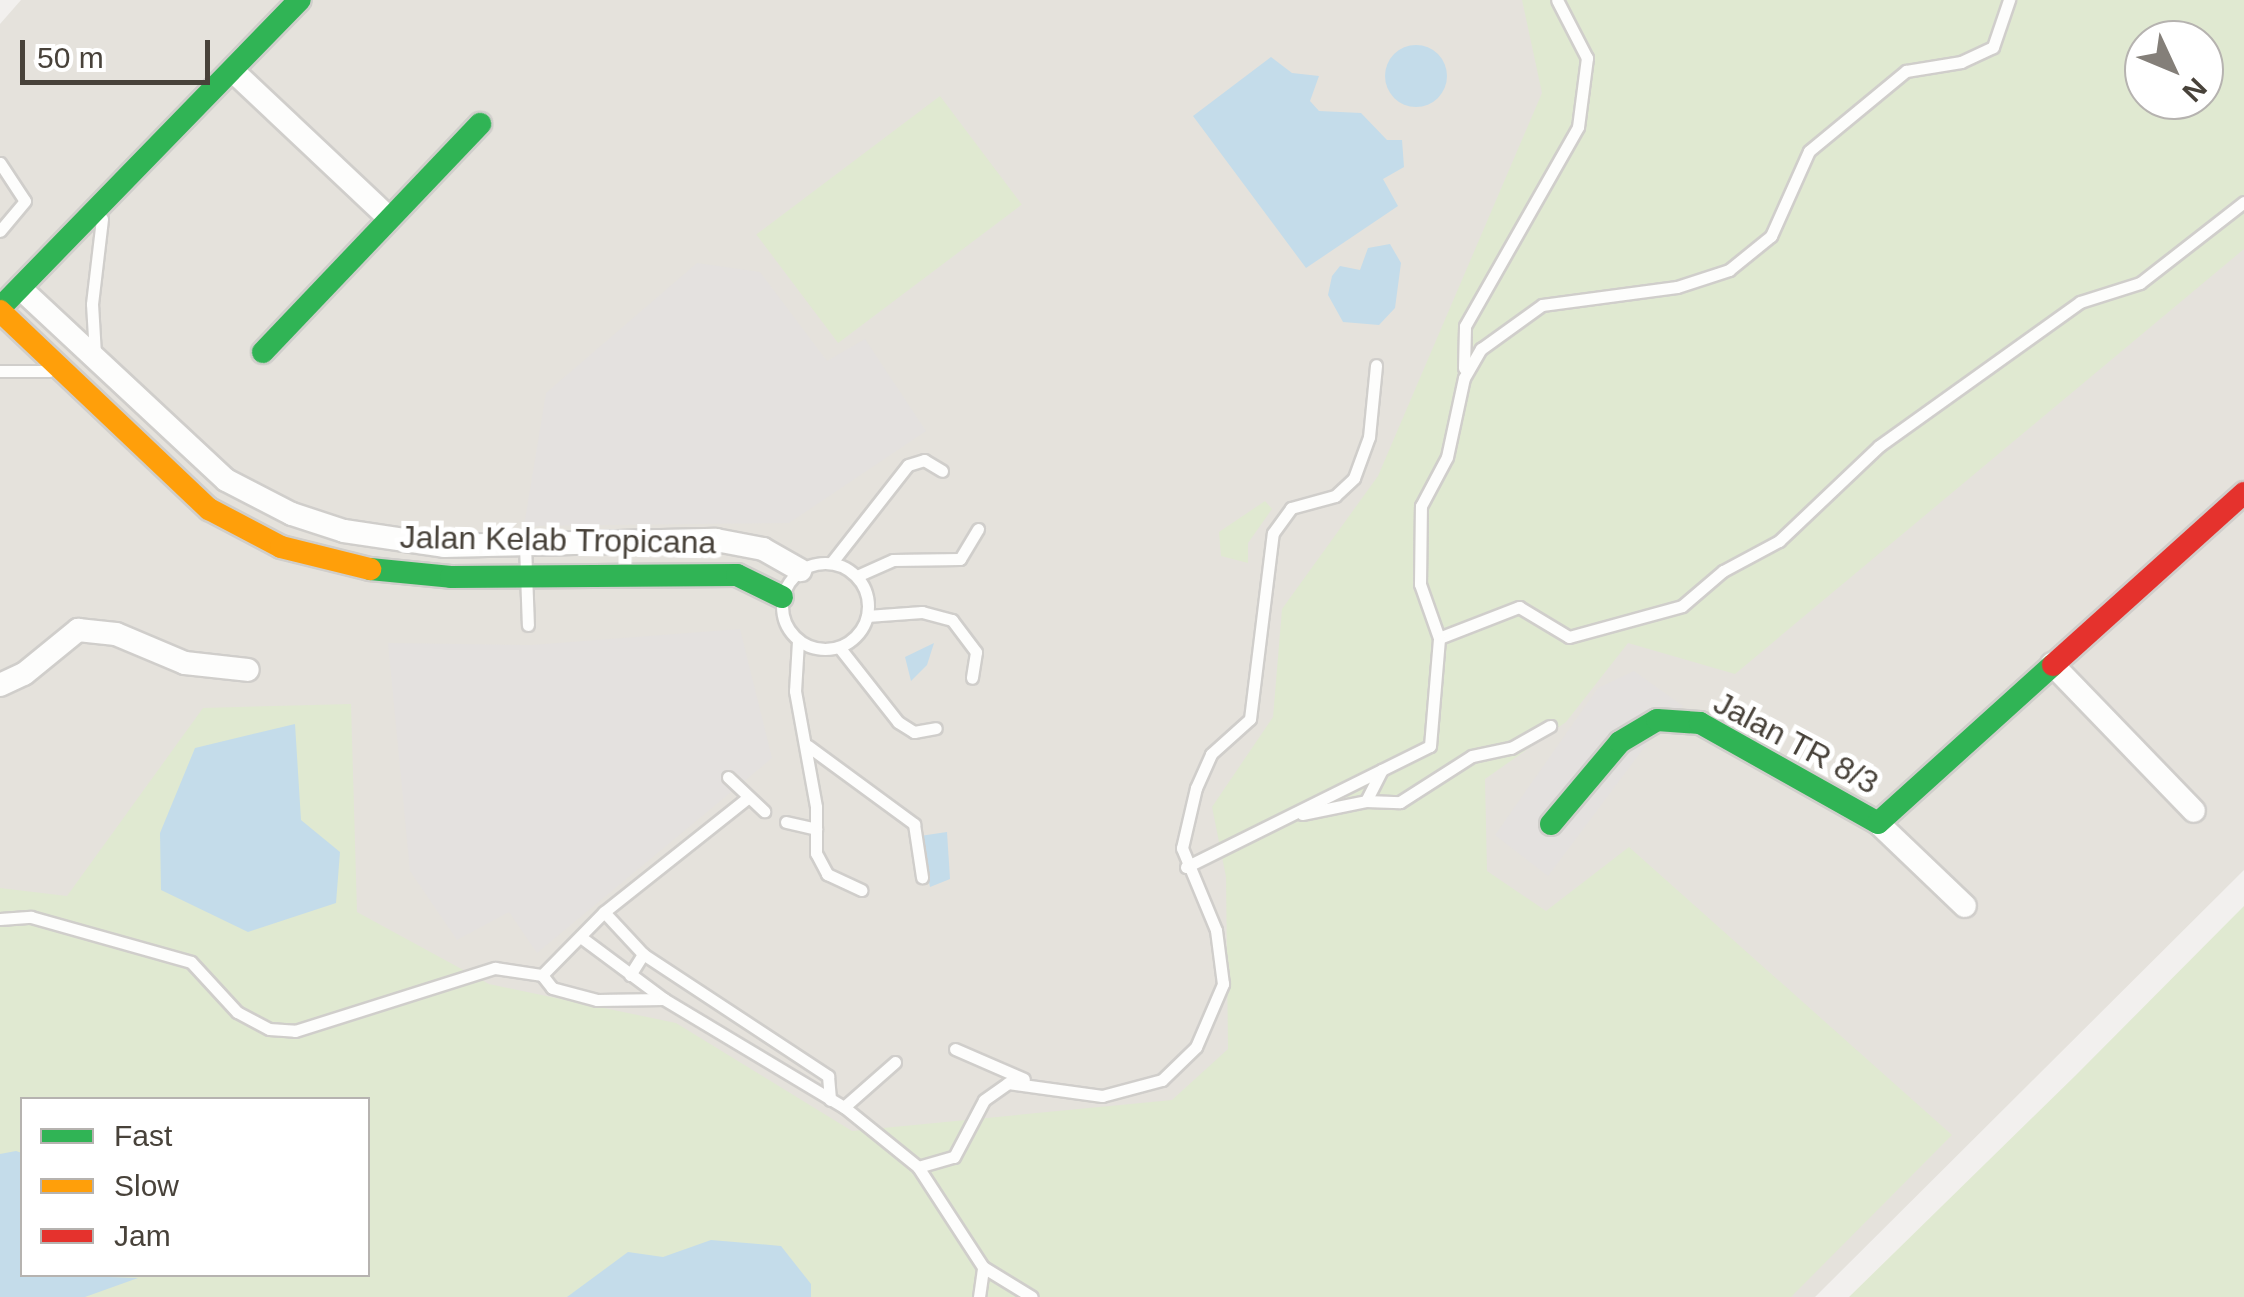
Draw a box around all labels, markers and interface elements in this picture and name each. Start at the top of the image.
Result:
scale bar [25,20,215,82]
north arrow [2124,20,2224,120]
text: 50 m [37,41,104,74]
text: N [2176,72,2213,108]
street label: Jalan Kelab Tropicana [399,518,717,562]
street label: Jalan TR 8/3 [1707,683,1885,803]
legend [20,1097,370,1277]
text: Fast [114,1119,172,1152]
text: Slow [114,1169,179,1202]
text: Jam [114,1219,171,1252]

